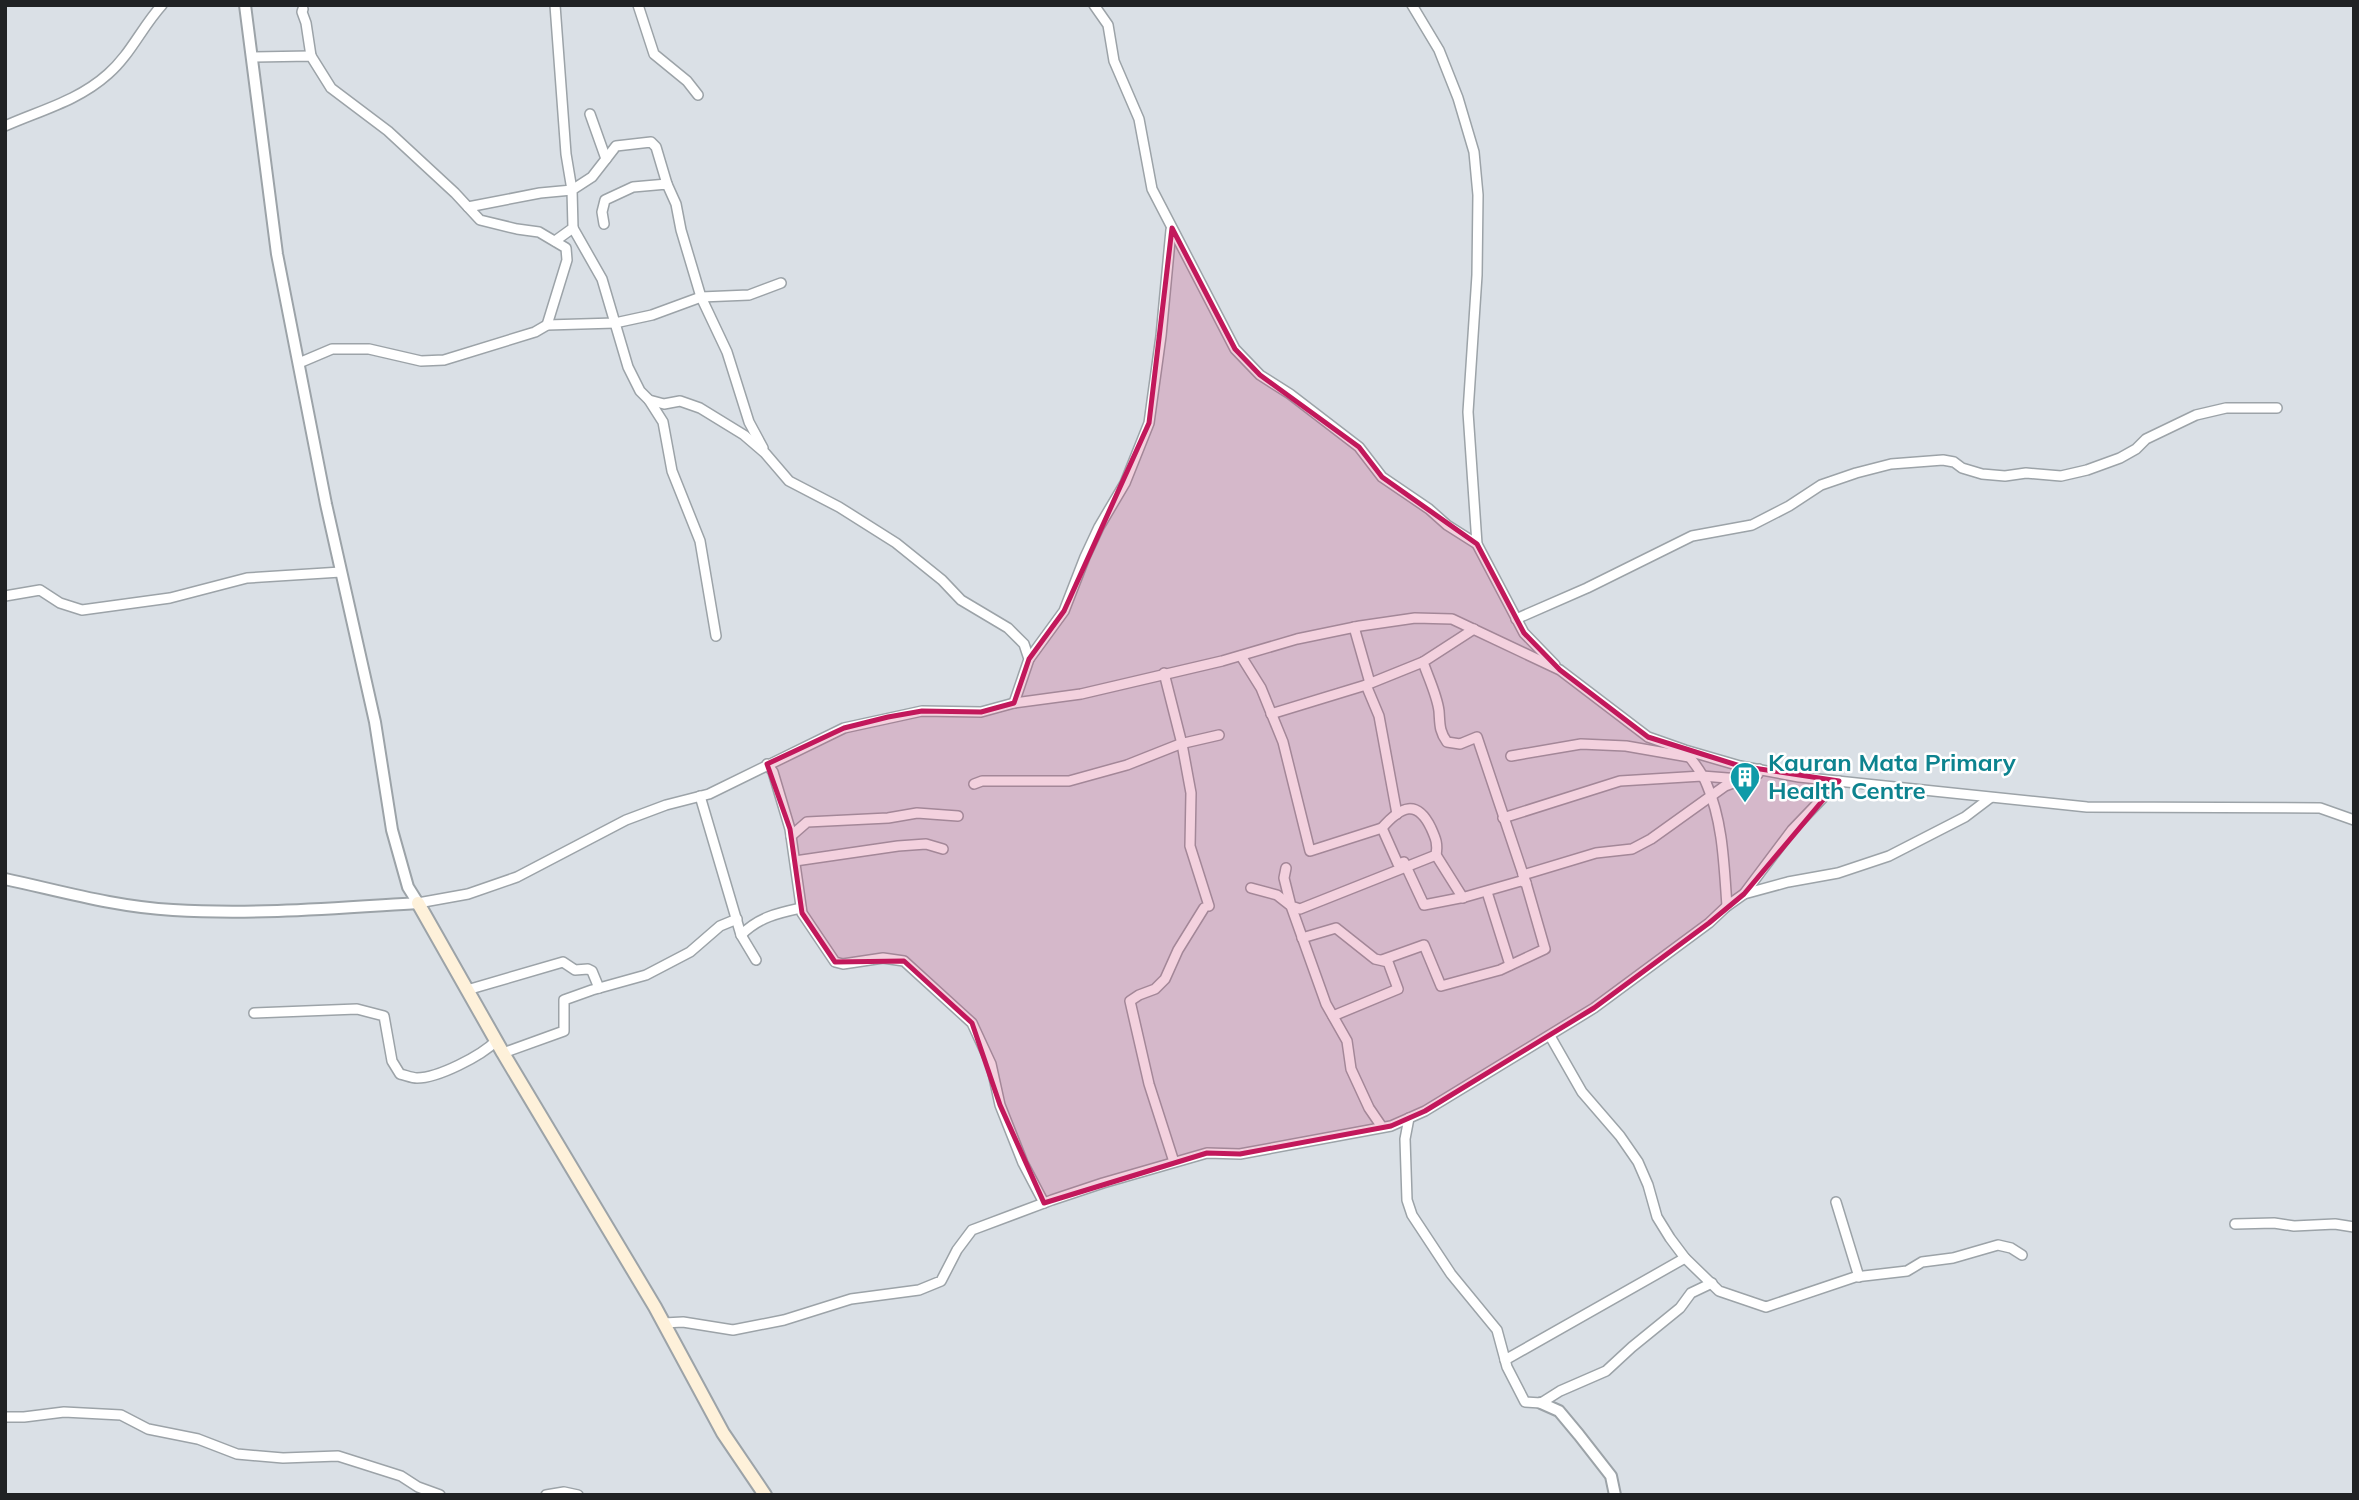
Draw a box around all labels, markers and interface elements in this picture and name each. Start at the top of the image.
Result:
place label: Kauran Mata Primary Health Centre [1768,747,2017,805]
building icon: Kauran Mata Primary Health Centre [1728,760,1762,804]

